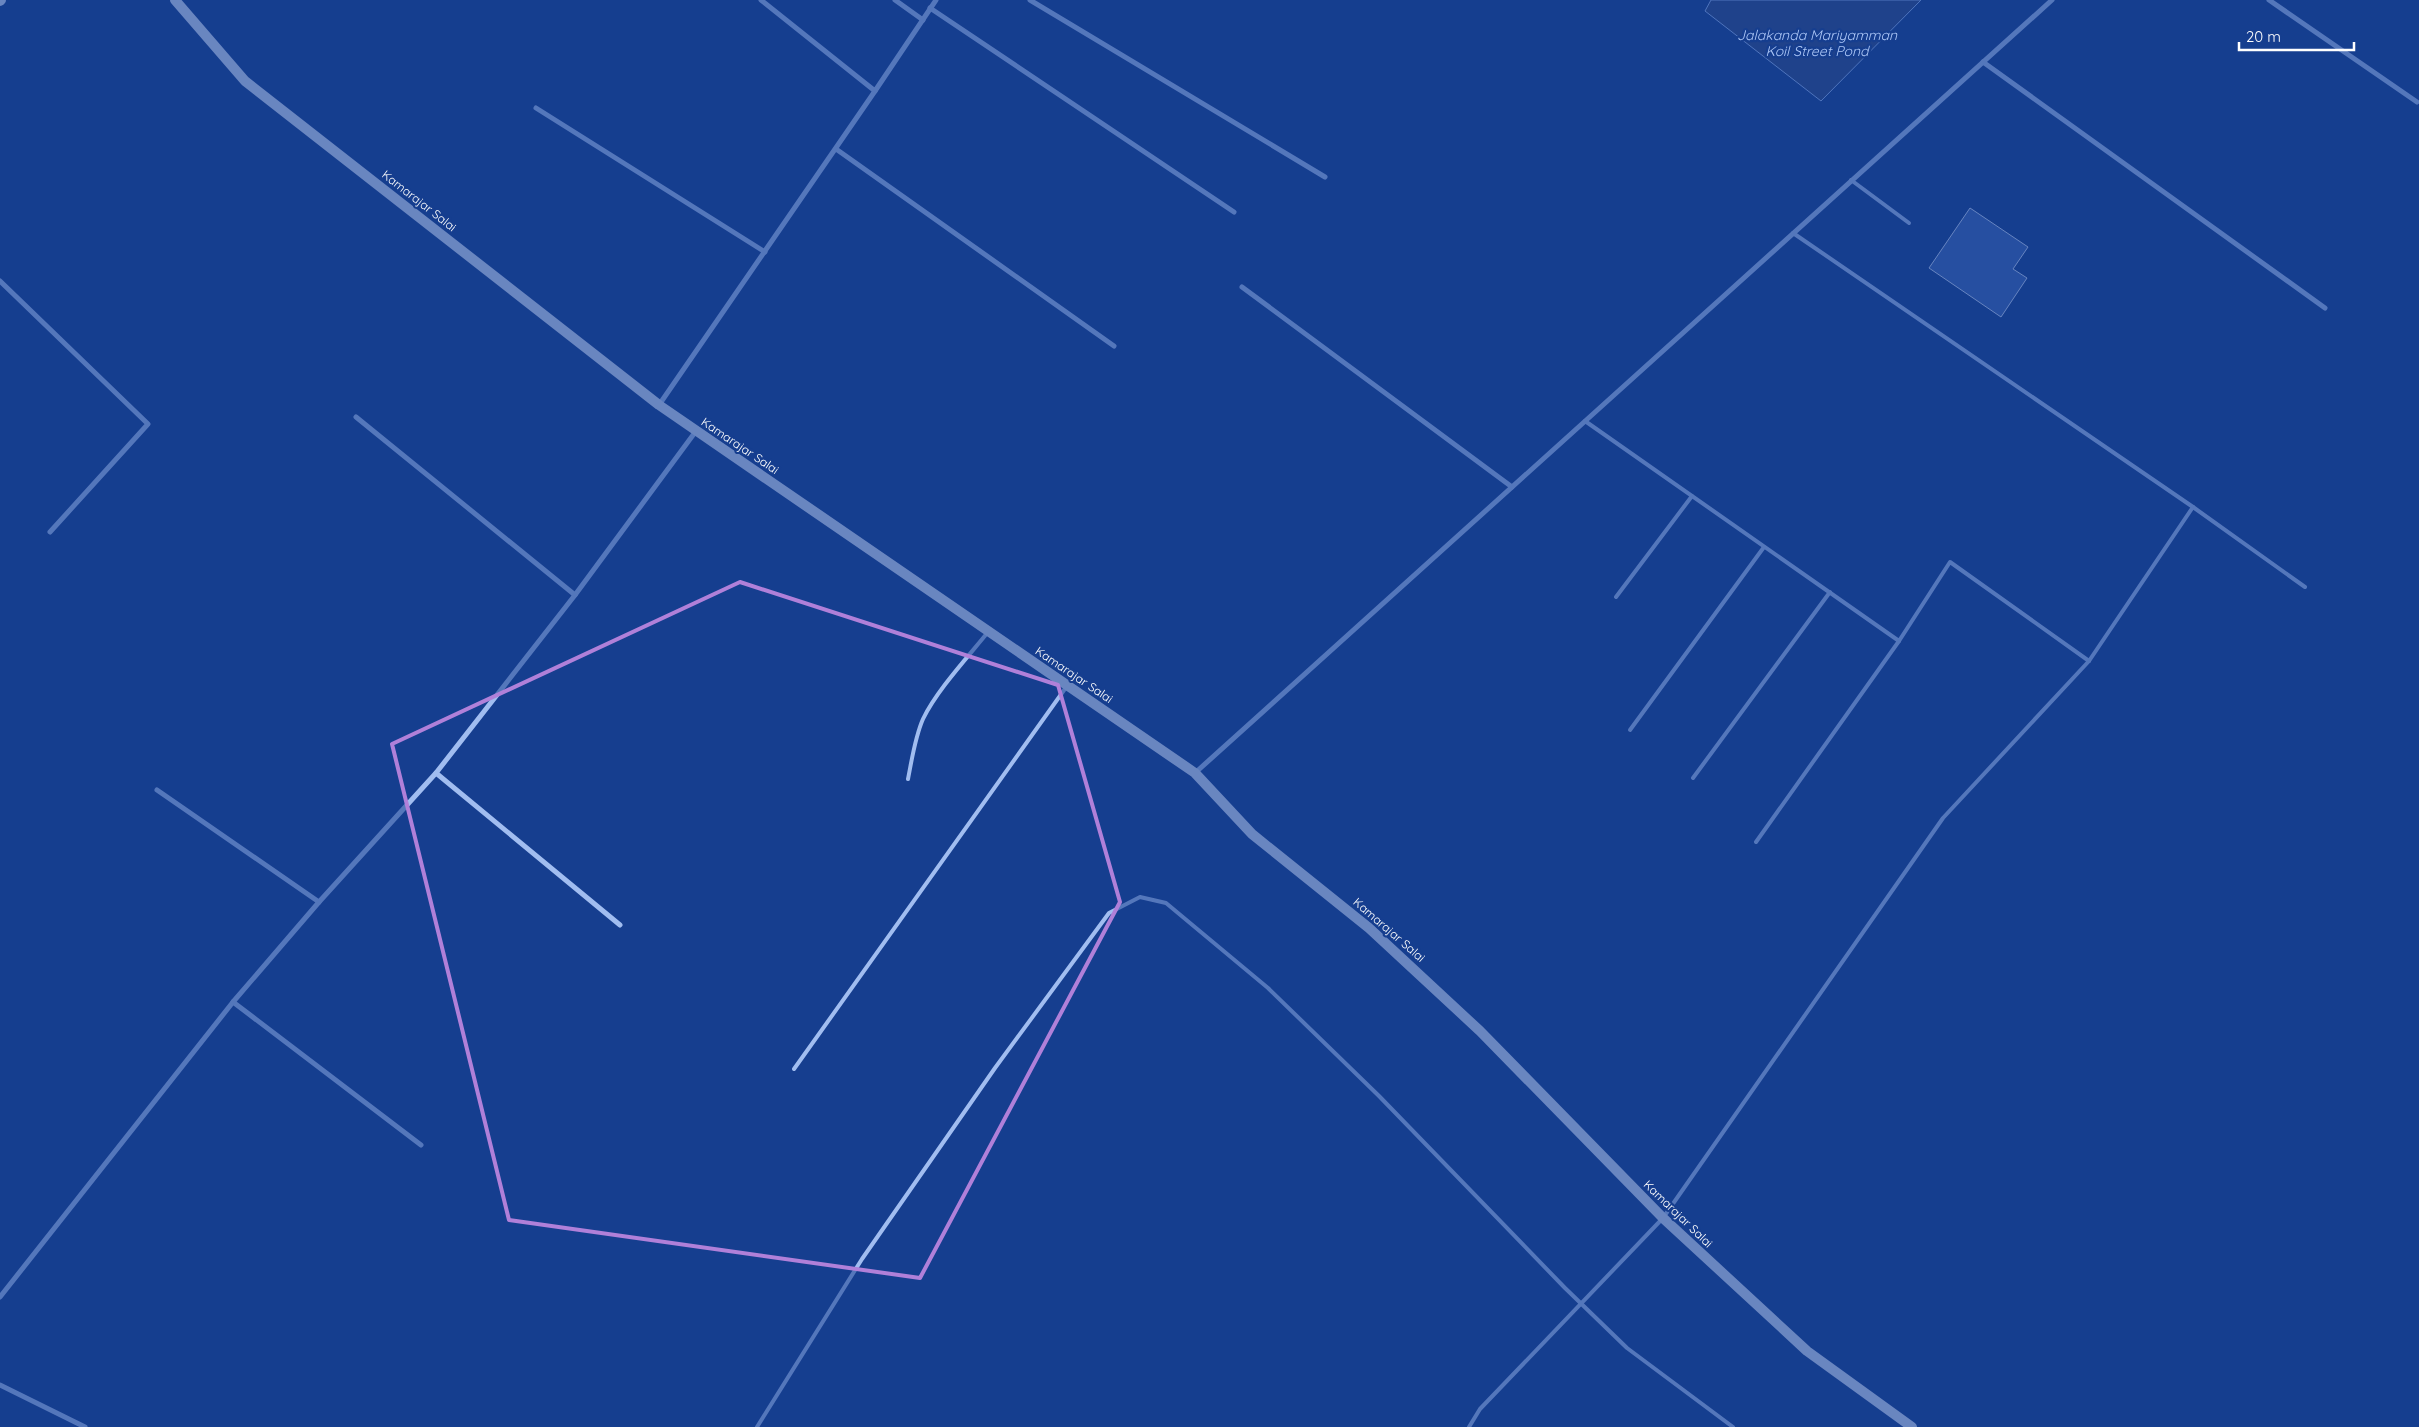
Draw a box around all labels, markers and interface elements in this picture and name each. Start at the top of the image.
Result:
scale bar [2239,20,2354,52]
water label: Jalakanda Mariyamman Koil Street Pond [1737,26,1898,60]
text: 20 m [2246,27,2281,46]
street label: Kamarajar Salai [379,167,460,234]
street label: Kamarajar Salai [699,414,782,477]
street label: Kamarajar Salai [1033,643,1116,706]
street label: Kamarajar Salai [1350,894,1428,965]
street label: Kamarajar Salai [1641,1177,1716,1250]

